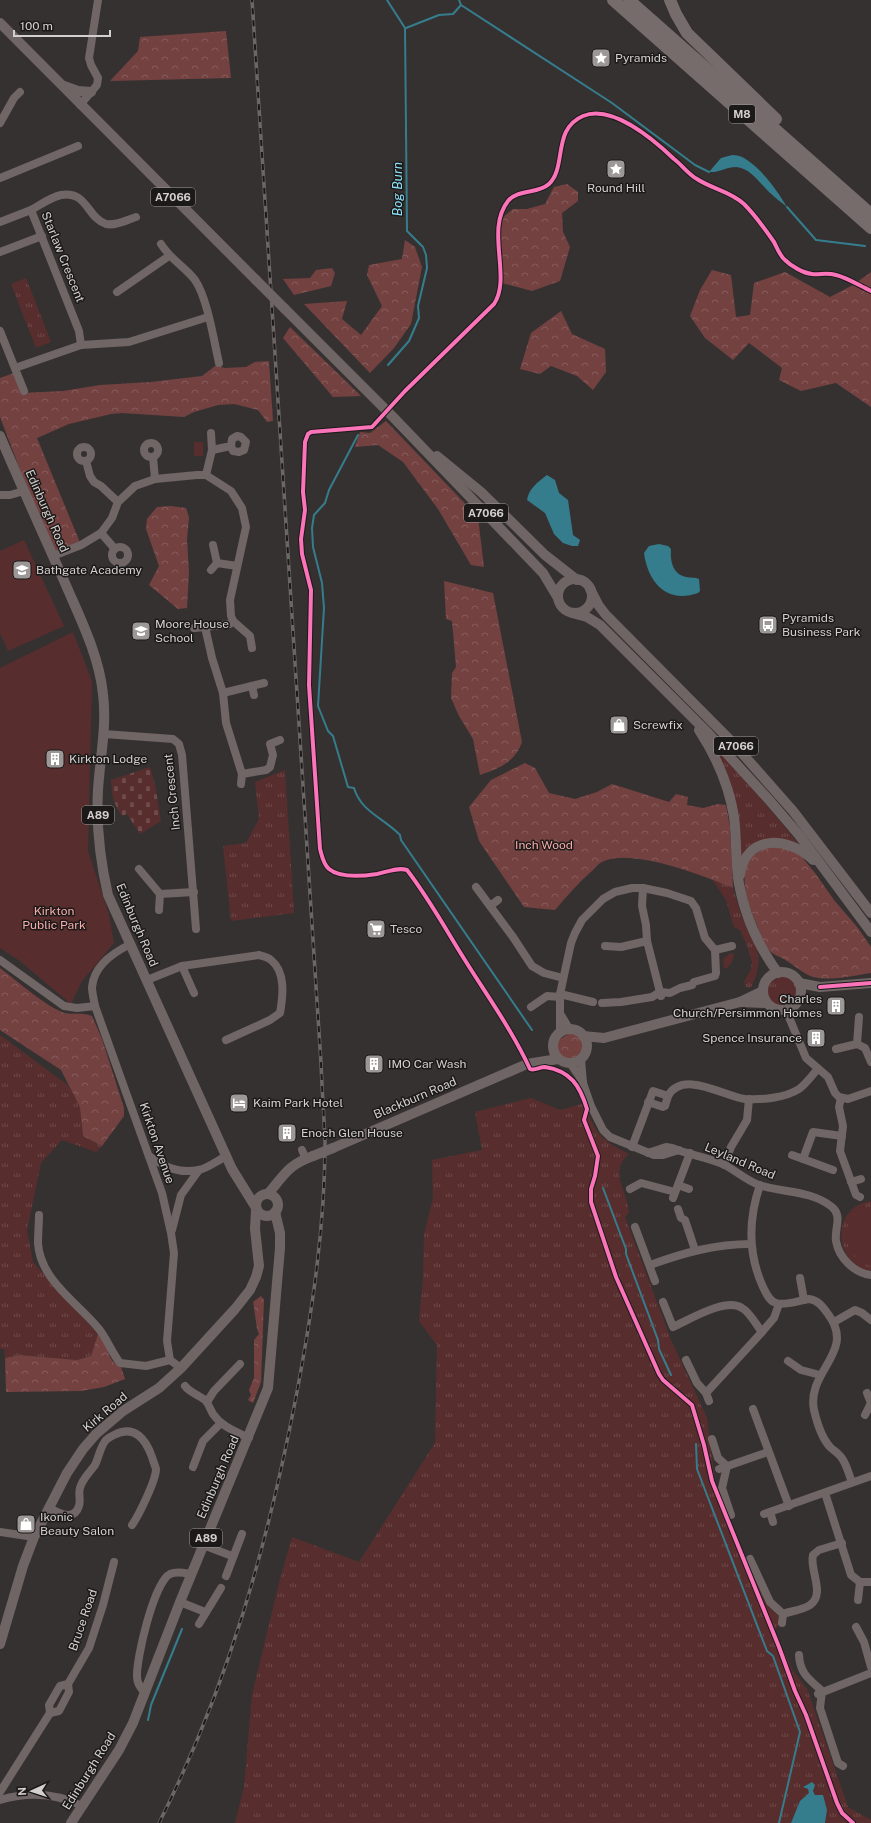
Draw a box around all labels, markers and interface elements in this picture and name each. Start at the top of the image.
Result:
scale bar [14,12,110,38]
text: 100 m [20,19,53,33]
place icon: Pyramids [590,47,612,69]
place label: Pyramids [615,51,667,65]
road number: M8 [729,105,755,123]
place icon: Round Hill [605,158,627,180]
water label: Bog Burn [390,162,405,216]
place label: Round Hill [587,181,645,195]
road number: A7066 [151,188,195,206]
street label: Starlaw Crescent [38,210,88,305]
street label: Edinburgh Road [23,468,71,554]
road number: A7066 [464,504,508,522]
school or university icon: Bathgate Academy [11,559,33,581]
place label: Bathgate Academy [36,563,142,577]
place label: Pyramids Business Park [782,611,861,639]
bus stop icon: Pyramids Business Park [757,614,779,636]
place label: Moore House School [155,617,229,645]
school or university icon: Moore House School [130,620,152,642]
shop icon: Screwfix [608,714,630,736]
place label: Screwfix [633,718,683,732]
road number: A7066 [714,737,758,755]
building icon: Kirkton Lodge [44,748,66,770]
place label: Kirkton Lodge [69,752,148,766]
street label: Inch Crescent [161,753,183,831]
road number: A89 [82,806,114,824]
park label: Inch Wood [515,838,573,852]
street label: Edinburgh Road [113,881,161,969]
park label: Kirkton Public Park [22,904,86,932]
supermarket icon: Tesco [365,918,387,940]
place label: Tesco [390,922,423,936]
place label: Charles Church/Persimmon Homes [673,992,822,1020]
building icon: Charles Church/Persimmon Homes [825,995,847,1017]
building icon: Spence Insurance [805,1027,827,1049]
place label: Spence Insurance [702,1031,802,1045]
building icon: IMO Car Wash [363,1053,385,1075]
place label: IMO Car Wash [388,1057,466,1071]
street label: Blackburn Road [371,1074,459,1122]
hotel icon: Kaim Park Hotel [228,1092,250,1114]
place label: Kaim Park Hotel [253,1096,343,1110]
street label: Kirkton Avenue [137,1101,177,1186]
building icon: Enoch Glen House [276,1122,298,1144]
place label: Enoch Glen House [301,1126,403,1140]
street label: Leyland Road [703,1140,777,1182]
street label: Kirk Road [80,1389,130,1435]
street label: Edinburgh Road [194,1433,242,1521]
place label: Ikonic Beauty Salon [40,1510,114,1538]
shop icon: Ikonic Beauty Salon [15,1513,37,1535]
road number: A89 [190,1529,222,1547]
street label: Bruce Road [66,1587,100,1653]
street label: Edinburgh Road [59,1730,119,1812]
north arrow [12,1771,52,1811]
text: N [16,1787,28,1796]

